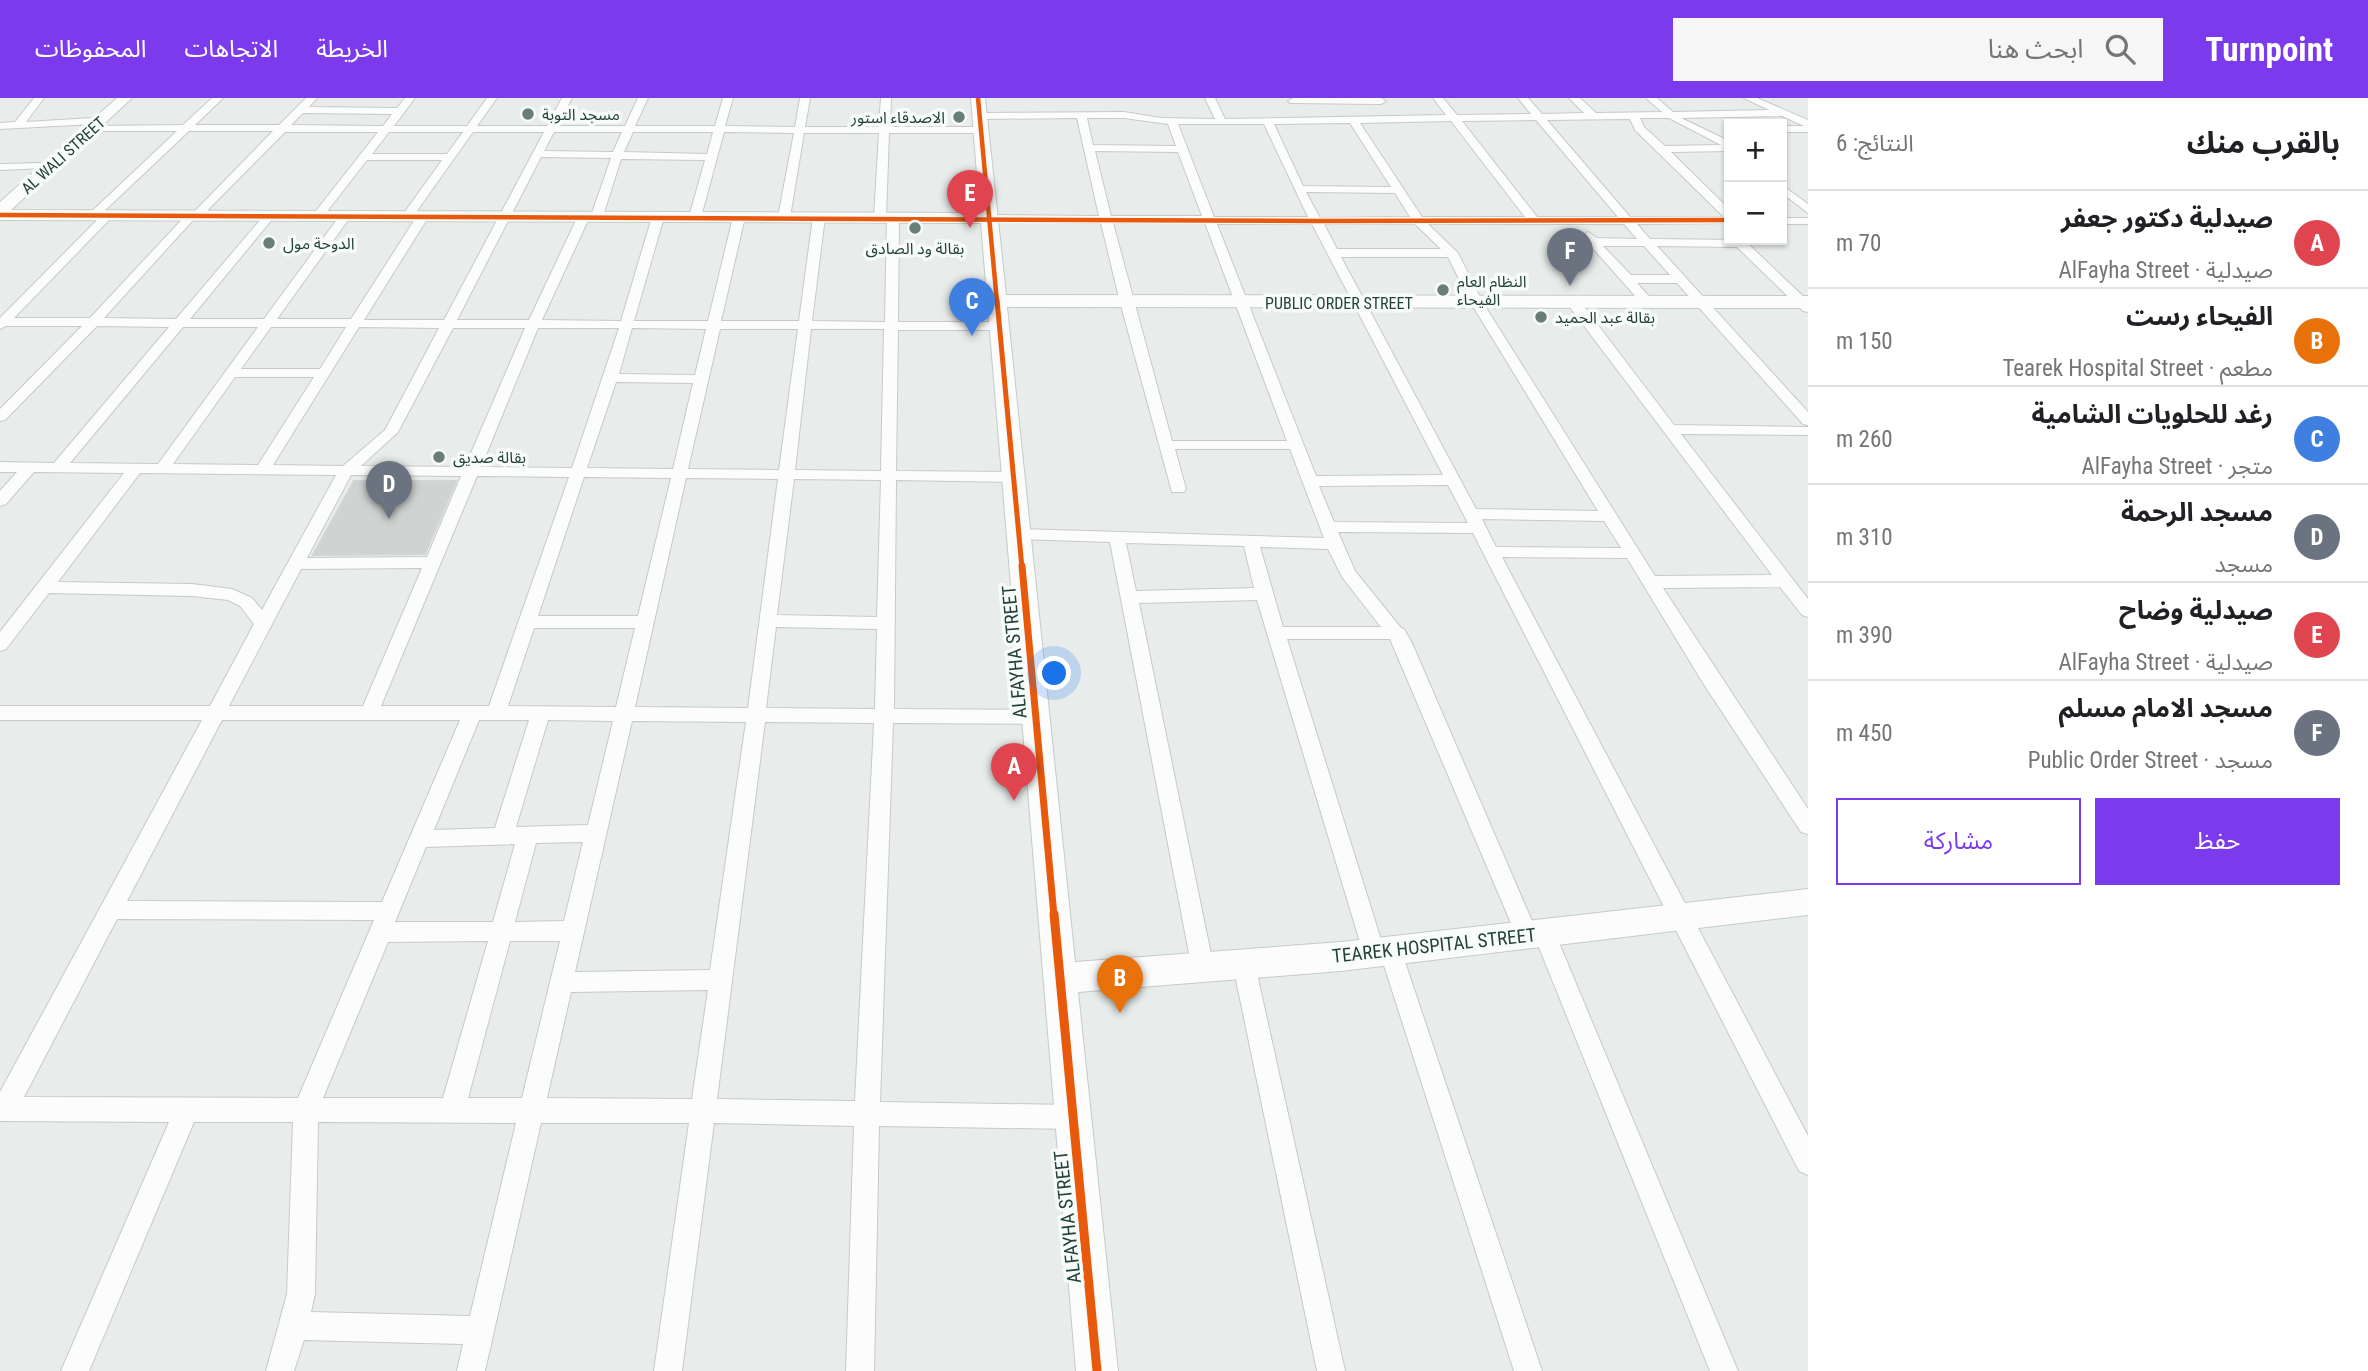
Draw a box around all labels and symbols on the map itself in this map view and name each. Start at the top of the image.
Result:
place label: مسجد التوبة [542,105,620,124]
marker: مسجد التوبة [520,106,536,122]
place label: الاصدقاء استور [850,108,945,127]
marker: الاصدقاء استور [951,109,967,125]
street label: AL WALI STREET [17,113,109,198]
pin: E [947,170,993,228]
marker: بقالة ود الصادق [907,220,923,236]
pin: F [1547,228,1593,286]
place label: الدوحة مول [283,234,355,254]
marker: الدوحة مول [261,235,277,251]
place label: بقالة ود الصادق [866,239,964,258]
place label: النظام العام الفيحاء [1457,272,1527,309]
pin: C [949,278,995,336]
marker: النظام العام الفيحاء [1435,282,1451,298]
street label: PUBLIC ORDER STREET [1265,294,1413,313]
place label: بقالة عبد الحميد [1555,308,1655,327]
marker: بقالة عبد الحميد [1533,309,1549,325]
place label: بقالة صديق [453,448,526,468]
marker: بقالة صديق [431,449,447,465]
pin: D [366,461,412,519]
street label: ALFAYHA STREET [997,584,1032,720]
your location [1037,656,1071,690]
pin: A [991,743,1037,801]
street label: TEAREK HOSPITAL STREET [1331,923,1537,968]
pin: B [1097,955,1143,1013]
street label: ALFAYHA STREET [1049,1149,1086,1285]

